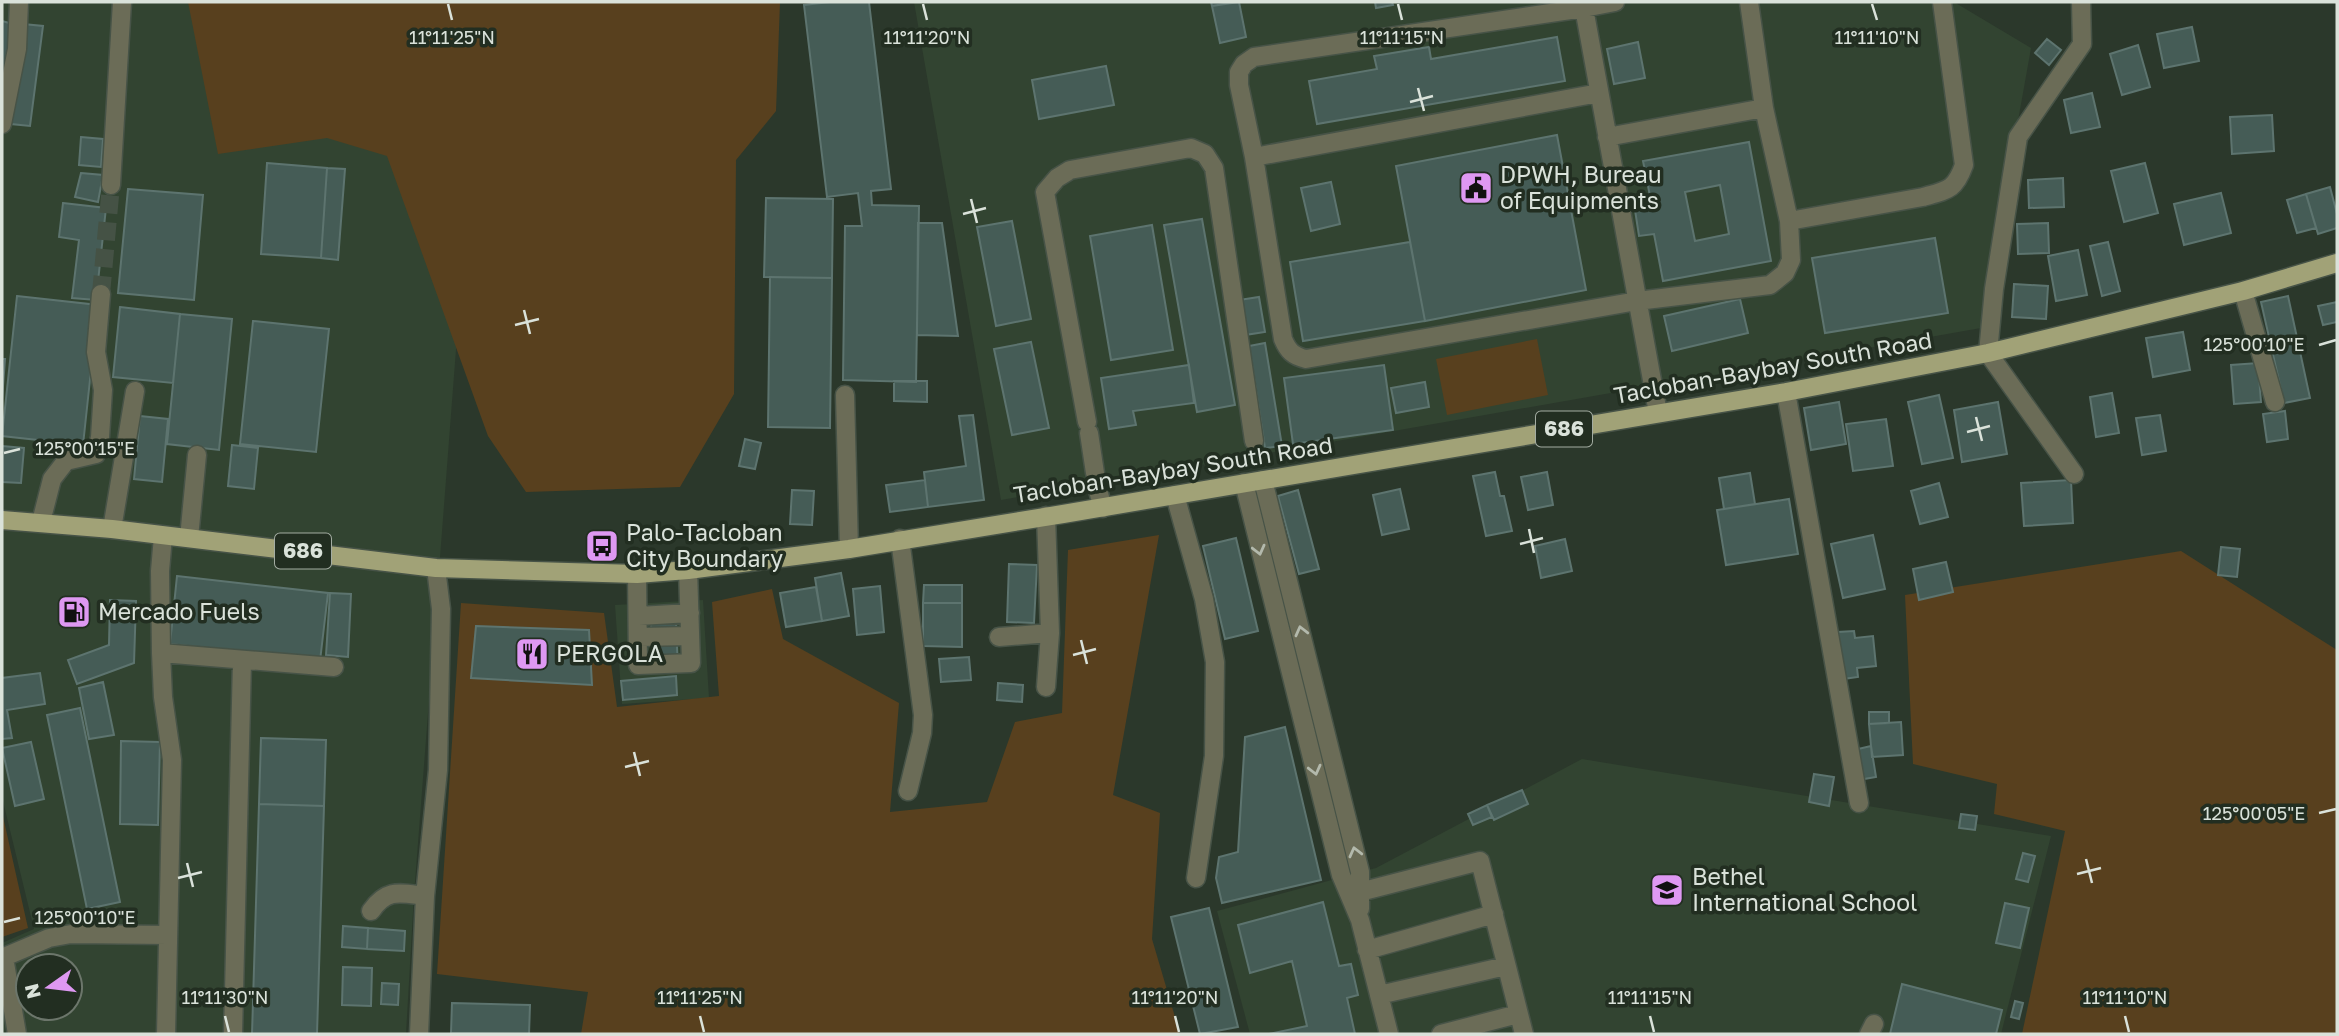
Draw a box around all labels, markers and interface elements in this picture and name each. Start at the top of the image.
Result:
text: 11°11'25"N [409,26,495,48]
text: 11°11'20"N [884,26,970,48]
text: 11°11'15"N [1360,26,1444,48]
text: 11°11'10"N [1834,26,1920,48]
place label: DPWH, Bureau of Equipments [1500,160,1662,214]
public building icon: DPWH, Bureau of Equipments [1457,169,1495,207]
street label: Tacloban-Baybay South Road [1611,325,1934,409]
text: 125°00'10"E [2204,333,2304,355]
road number: 686 [1536,412,1592,446]
street label: Tacloban-Baybay South Road [1011,430,1334,508]
text: 125°00'15"E [35,437,135,459]
place label: Palo-Tacloban City Boundary [626,518,783,572]
bus stop icon: Palo-Tacloban City Boundary [583,527,621,565]
road number: 686 [275,534,331,568]
one-way arrow [1251,544,1265,556]
fuel station icon: Mercado Fuels [55,593,93,631]
place label: Mercado Fuels [98,597,260,625]
one-way arrow [1295,625,1309,637]
restaurant icon: PERGOLA [513,635,551,673]
place label: PERGOLA [556,639,663,667]
one-way arrow [1307,764,1321,776]
text: 125°00'05"E [2203,802,2305,824]
one-way arrow [1349,846,1363,858]
place label: Bethel International School [1692,862,1917,916]
school or university icon: Bethel International School [1648,871,1686,909]
text: 125°00'10"E [35,906,135,928]
north arrow [14,952,84,1022]
text: N [19,981,45,1001]
text: 11°11'30"N [182,986,268,1008]
text: 11°11'25"N [657,986,743,1008]
text: 11°11'20"N [1132,986,1218,1008]
text: 11°11'15"N [1608,986,1692,1008]
text: 11°11'10"N [2082,986,2168,1008]

